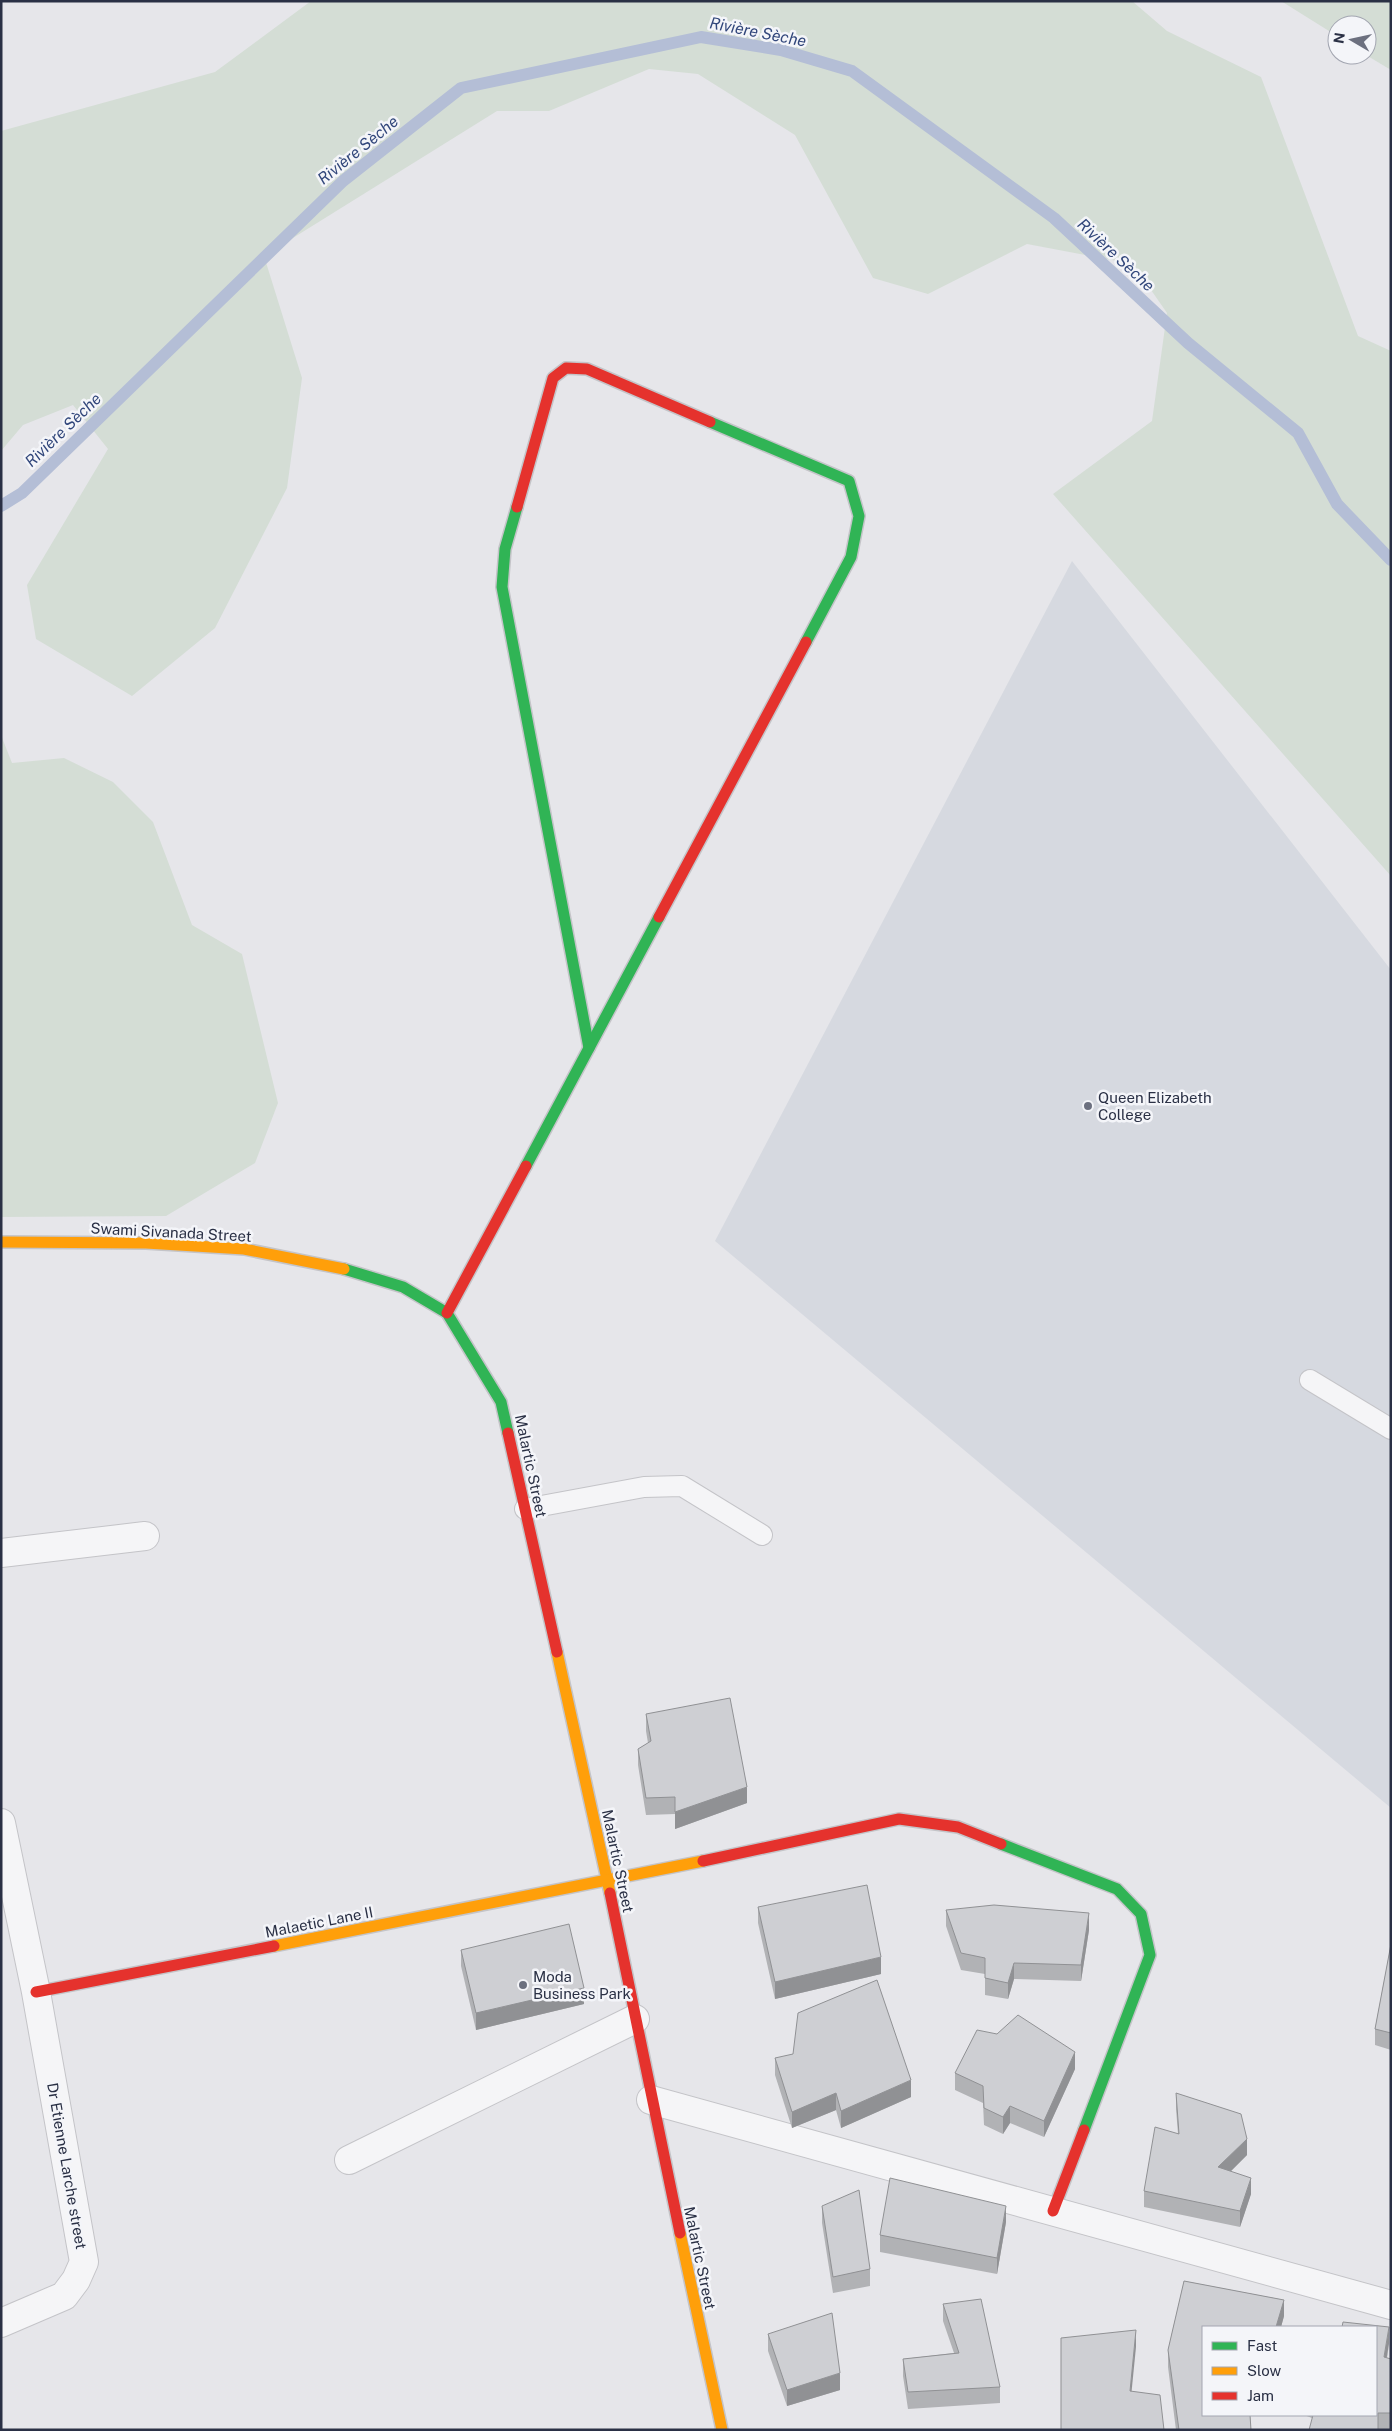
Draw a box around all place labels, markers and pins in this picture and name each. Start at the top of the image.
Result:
place label: Queen Elizabeth College [1098,1089,1212,1123]
marker: Queen Elizabeth College [1082,1100,1094,1112]
place label: Moda Business Park [533,1968,631,2002]
marker: Moda Business Park [517,1979,529,1991]

